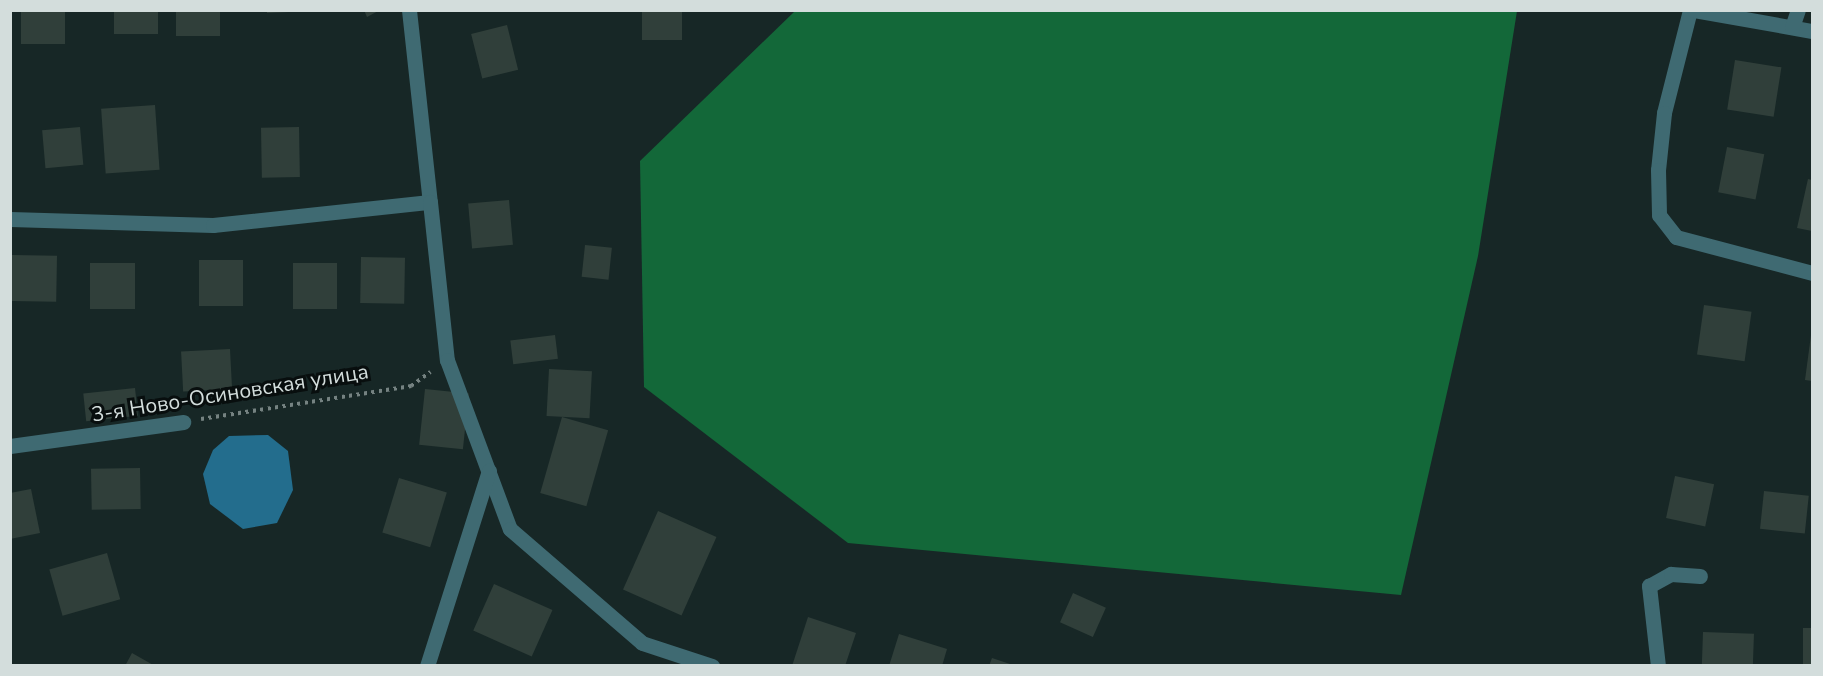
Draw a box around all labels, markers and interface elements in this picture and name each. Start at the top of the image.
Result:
street label: 3-я Ново-Осиновская улица [90,359,370,427]

